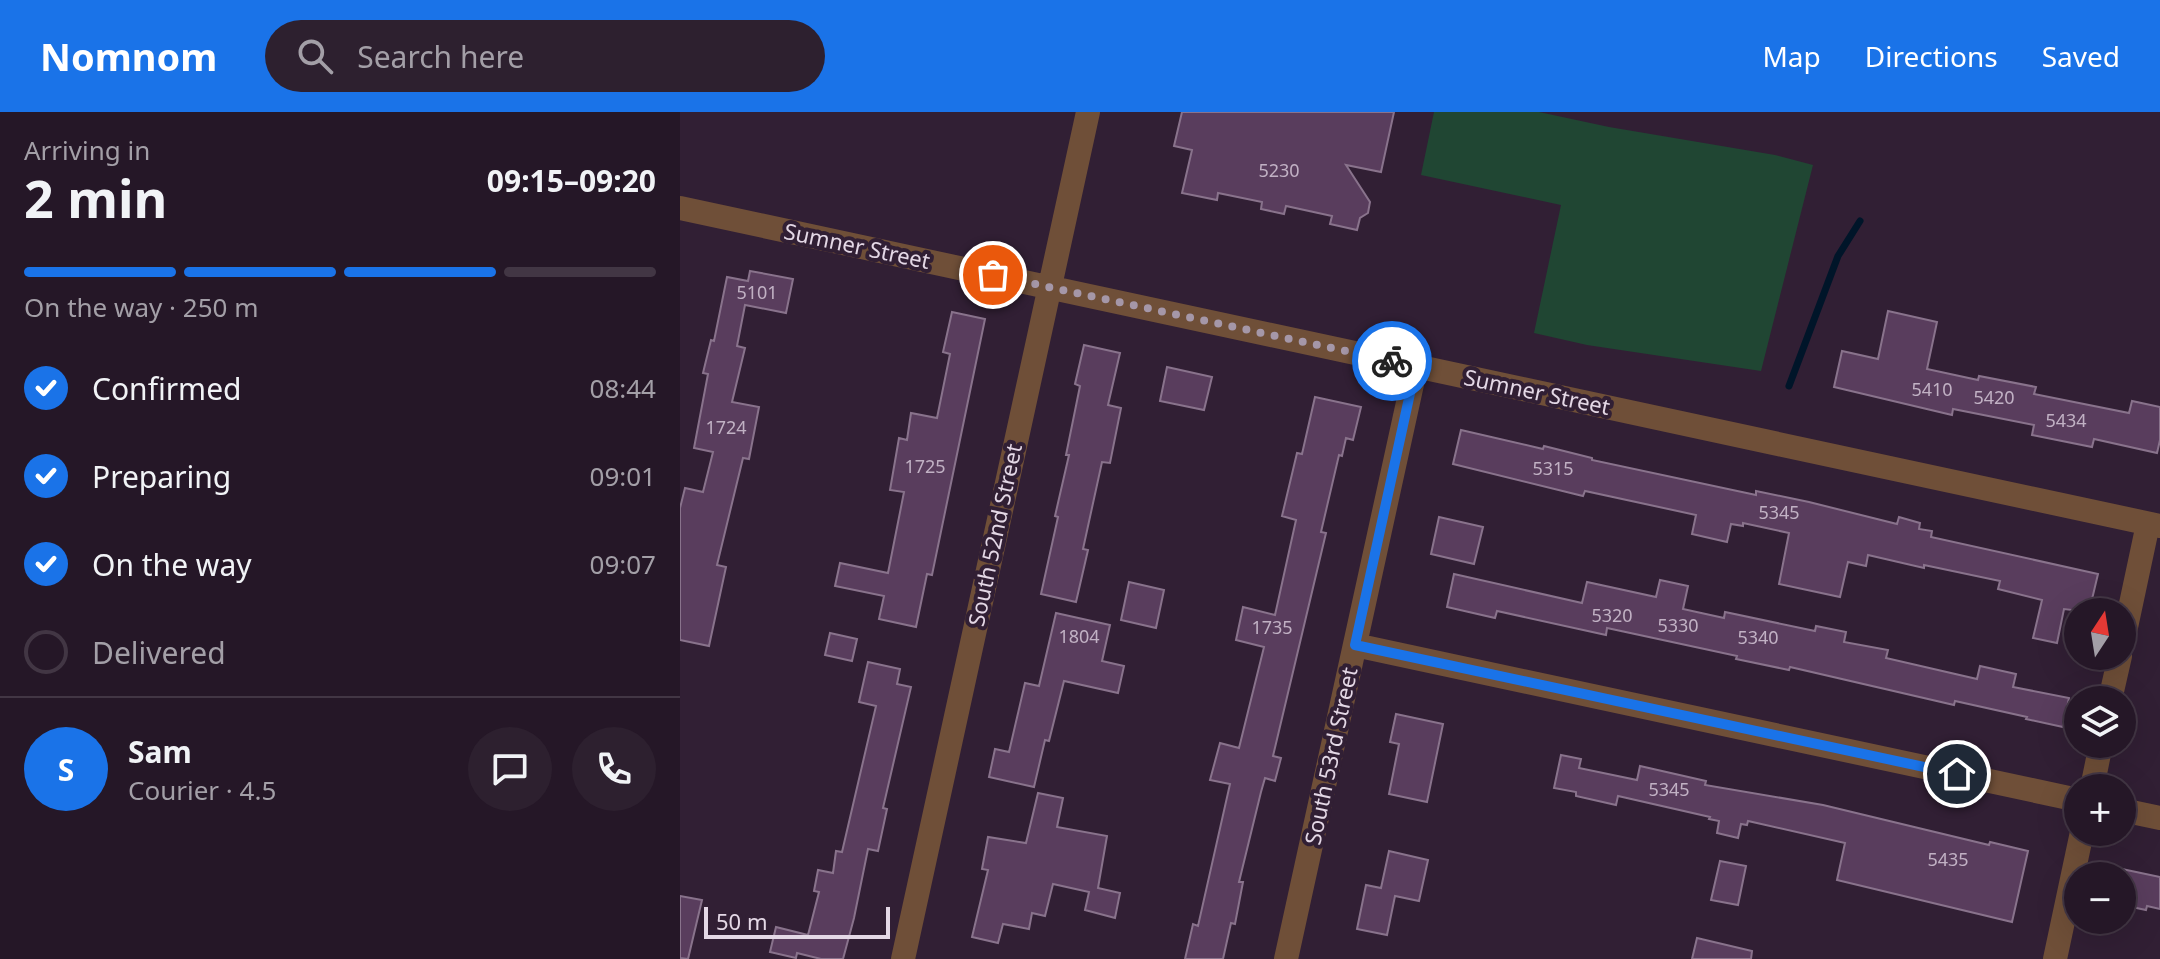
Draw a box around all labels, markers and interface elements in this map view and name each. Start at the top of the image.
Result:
search box [265,20,825,92]
text: Nomnom [40,30,217,82]
icon: search [293,34,337,78]
text: Search here [357,36,524,77]
text: Map [1762,37,1821,75]
text: Directions [1865,37,1998,75]
text: Saved [2042,37,2120,75]
text: Arriving in [24,132,150,168]
house number: 5230 [1258,158,1300,182]
text: 09:15–09:20 [487,160,656,201]
text: 2 min [24,162,167,233]
street label: Sumner Street [781,215,933,275]
pin [959,241,1027,309]
icon: bag [971,253,1015,297]
house number: 5101 [736,280,778,304]
text: On the way · 250 m [24,289,258,325]
courier [1352,321,1432,401]
icon: bike [1370,339,1414,383]
street label: Sumner Street [1461,361,1613,421]
icon: check [24,366,68,410]
text: Confirmed [92,368,242,409]
text: 08:44 [590,370,656,406]
house number: 5410 [1911,377,1953,401]
house number: 5420 [1973,385,2015,409]
house number: 5434 [2045,408,2087,432]
house number: 1724 [705,415,747,439]
street label: South 52nd Street [960,441,1028,629]
icon: check [24,454,68,498]
house number: 1725 [904,454,946,478]
text: Preparing [92,456,231,497]
house number: 5315 [1532,456,1574,480]
text: 09:01 [590,458,656,494]
house number: 5345 [1758,500,1800,524]
icon: check [24,542,68,586]
text: On the way [92,544,252,585]
text: 09:07 [590,546,656,582]
north arrow [2064,598,2136,670]
map controls [2064,598,2136,934]
house number: 5320 [1591,603,1633,627]
house number: 5330 [1657,613,1699,637]
house number: 1735 [1251,615,1293,639]
house number: 1804 [1058,624,1100,648]
house number: 5340 [1737,625,1779,649]
text: Delivered [92,632,226,673]
street label: South 53rd Street [1297,664,1363,847]
button: layers [2064,686,2136,758]
button: chat [468,727,552,811]
button: phone [572,727,656,811]
text: Sam [128,731,192,772]
pin [1923,740,1991,808]
text: S [58,749,74,790]
icon: home [1935,752,1979,796]
text: Courier · 4.5 [128,772,276,808]
button: + [2064,774,2136,846]
house number: 5345 [1648,777,1690,801]
house number: 5435 [1927,847,1969,871]
button: − [2064,862,2136,934]
scale bar [704,903,890,939]
text: 50 m [716,906,767,936]

